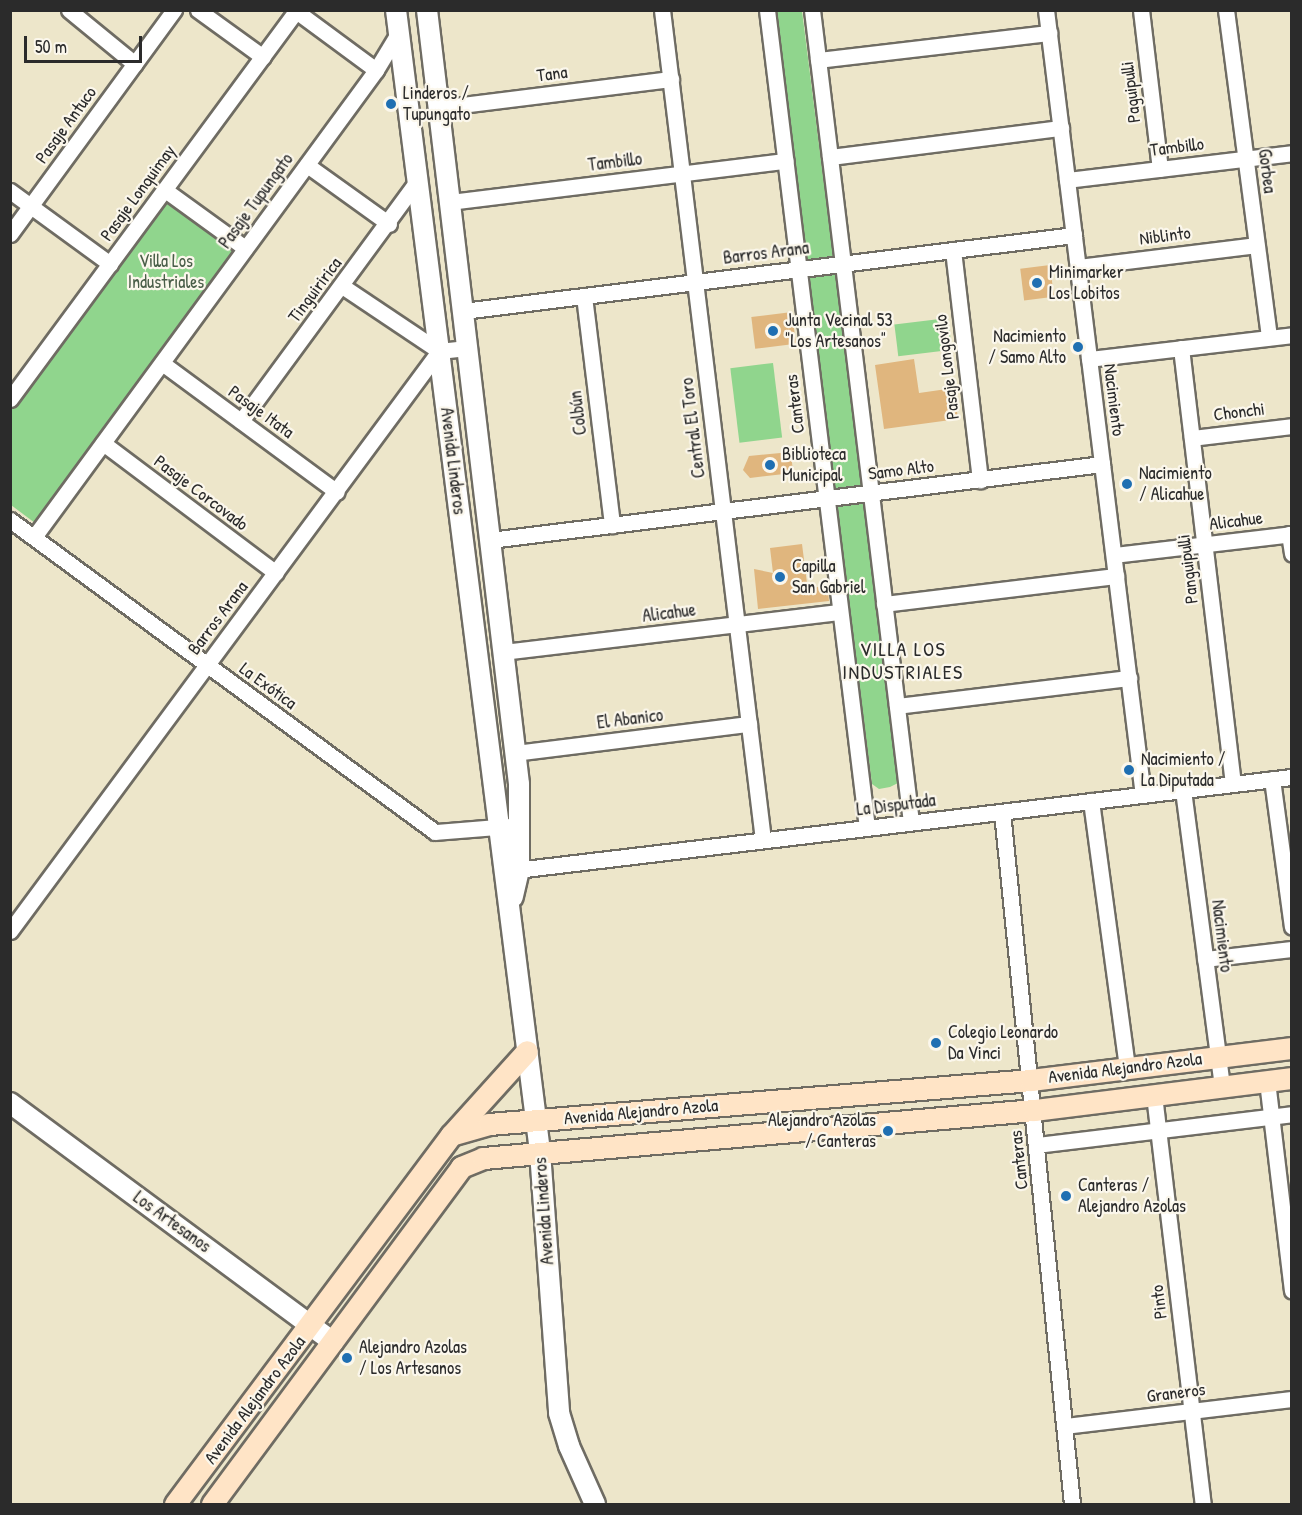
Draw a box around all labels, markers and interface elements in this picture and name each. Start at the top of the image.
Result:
scale bar [27,24,146,62]
text: 50 m [35,34,67,59]
street label: Paguipulli [1117,60,1145,124]
street label: Tana [535,61,569,87]
street label: Pasaje Antuco [31,82,101,168]
place label: Linderos / Tupungato [403,83,470,125]
marker: Linderos / Tupungato [384,97,398,111]
street label: Tambillo [1149,133,1205,161]
street label: Pasaje Lonquimay [96,141,180,245]
street label: Tambillo [587,148,643,176]
street label: Gorbea [1254,148,1280,194]
street label: Pasaje Tupungato [214,149,298,253]
street label: Niblinto [1138,222,1192,250]
street label: Barros Arana [722,237,810,269]
park label: Villa Los Industriales [128,251,204,294]
street label: Tinguiririca [284,253,346,327]
place label: Minimarker Los Lobitos [1049,262,1124,304]
marker: Minimarker Los Lobitos [1030,276,1044,290]
place label: Junta Vecinal 53 "Los Artesanos" [785,310,892,352]
street label: Pasaje Longovilo [930,313,964,421]
marker: Junta Vecinal 53 "Los Artesanos" [766,324,780,338]
place label: Nacimiento / Samo Alto [988,326,1066,368]
marker: Nacimiento / Samo Alto [1071,340,1085,354]
street label: Nacimiento [1099,363,1129,437]
street label: Canteras [781,373,809,435]
street label: Central El Toro [676,377,710,479]
street label: Pasaje Itata [224,381,298,443]
street label: Colbún [565,390,591,436]
street label: Chonchi [1212,398,1266,426]
street label: Avenida Linderos [436,406,470,516]
place label: Biblioteca Municipal [782,444,846,486]
street label: Pasaje Corcovado [150,451,252,535]
street label: Samo Alto [867,455,935,485]
marker: Biblioteca Municipal [763,458,777,472]
place label: Nacimiento / Alicahue [1139,463,1212,506]
marker: Nacimiento / Alicahue [1120,477,1134,491]
street label: Alicahue [1208,507,1264,535]
street label: Panguipulli [1173,533,1203,605]
place label: Capilla San Gabriel [792,556,866,598]
marker: Capilla San Gabriel [773,570,787,584]
street label: Barros Arana [183,577,253,659]
street label: Alicahue [641,599,697,627]
district label: VILLA LOS INDUSTRIALES [842,637,964,684]
street label: La Exótica [235,658,301,714]
street label: El Abanico [596,704,664,734]
place label: Nacimiento / La Diputada [1141,749,1225,792]
marker: Nacimiento / La Diputada [1122,763,1136,777]
street label: La Disputada [855,789,937,821]
street label: Nacimiento [1207,899,1237,973]
place label: Colegio Leonardo Da Vinci [948,1022,1058,1064]
marker: Colegio Leonardo Da Vinci [929,1036,943,1050]
street label: Avenida Alejandro Azola [1047,1048,1203,1088]
street label: Avenida Alejandro Azola [563,1095,719,1129]
place label: Alejandro Azolas / Canteras [768,1110,876,1152]
marker: Alejandro Azolas / Canteras [881,1124,895,1138]
street label: Canteras [1005,1129,1033,1191]
street label: Avenida Linderos [529,1157,559,1265]
place label: Canteras / Alejandro Azolas [1078,1175,1186,1218]
street label: Los Artesanos [129,1187,215,1257]
marker: Canteras / Alejandro Azolas [1059,1189,1073,1203]
street label: Pinto [1146,1284,1172,1320]
street label: Avenida Alejandro Azola [200,1332,310,1468]
place label: Alejandro Azolas / Los Artesanos [359,1337,467,1380]
marker: Alejandro Azolas / Los Artesanos [340,1351,354,1365]
street label: Graneros [1145,1379,1207,1407]

